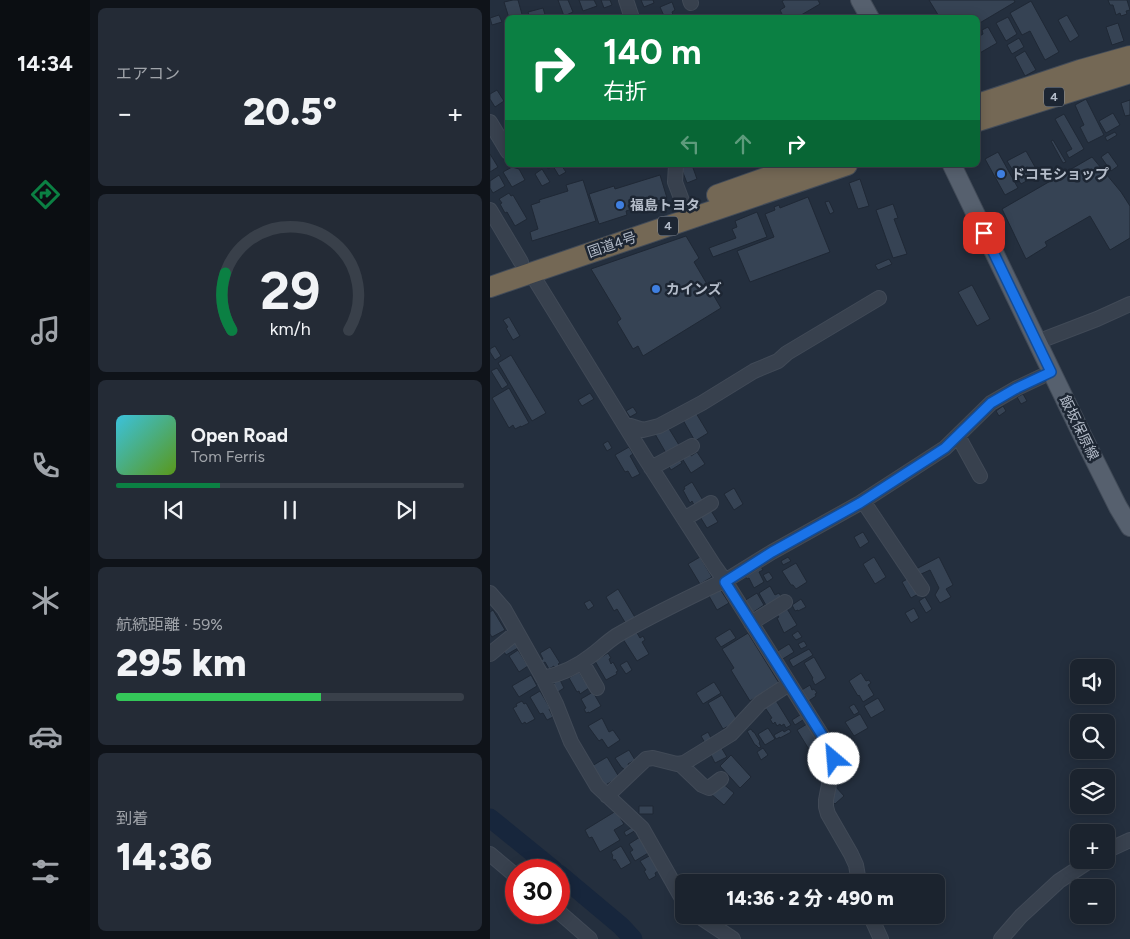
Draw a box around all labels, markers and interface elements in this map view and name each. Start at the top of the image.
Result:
text: 140 m [603,31,701,73]
icon: right [520,35,585,100]
text: 14:34 [17,50,73,77]
text: エアコン [116,64,180,83]
text: 右折 [603,78,647,105]
road number: 4 [1044,88,1064,106]
text: 20.5° [243,89,337,135]
text: − [116,96,133,130]
text: + [447,96,464,130]
icon: left [676,130,704,158]
icon: ahead [729,130,757,158]
icon: right [782,130,810,158]
place label: ドコモショップ [1011,166,1109,183]
marker: ドコモショップ [995,168,1007,180]
icon: directions [28,177,63,212]
place label: 福島トヨタ [630,197,700,214]
marker: 福島トヨタ [614,199,626,211]
pin [963,212,1005,254]
road number: 4 [658,217,678,236]
icon: arrive [970,219,998,247]
street label: 国道4号 [585,229,639,261]
text: 29 [260,260,320,322]
place label: カインズ [666,281,722,298]
marker: カインズ [650,283,662,295]
icon: music [28,313,63,348]
text: km/h [270,318,310,339]
street label: 飯坂保原線 [1056,393,1102,463]
text: Open Road [191,424,288,447]
text: Tom Ferris [191,447,265,466]
icon: phone [28,448,63,483]
icon: previous [160,496,188,524]
icon: pause [276,496,304,524]
icon: next [392,496,420,524]
icon: climate [28,583,63,618]
text: 航続距離 · 59% [116,615,223,634]
text: 295 km [116,640,247,686]
map controls [1070,659,1115,924]
button: sound [1070,659,1115,704]
button: search [1070,714,1115,759]
icon: car [28,719,63,754]
position arrow [807,732,859,784]
button: layers [1070,769,1115,814]
text: 到着 [116,809,148,828]
button: + [1070,824,1115,869]
text: 14:36 [116,834,212,880]
icon: filters [28,854,63,889]
speed limit sign: 30 [505,859,570,924]
button: − [1070,879,1115,924]
text: 14:36 · 2 分 · 490 m [726,887,894,910]

